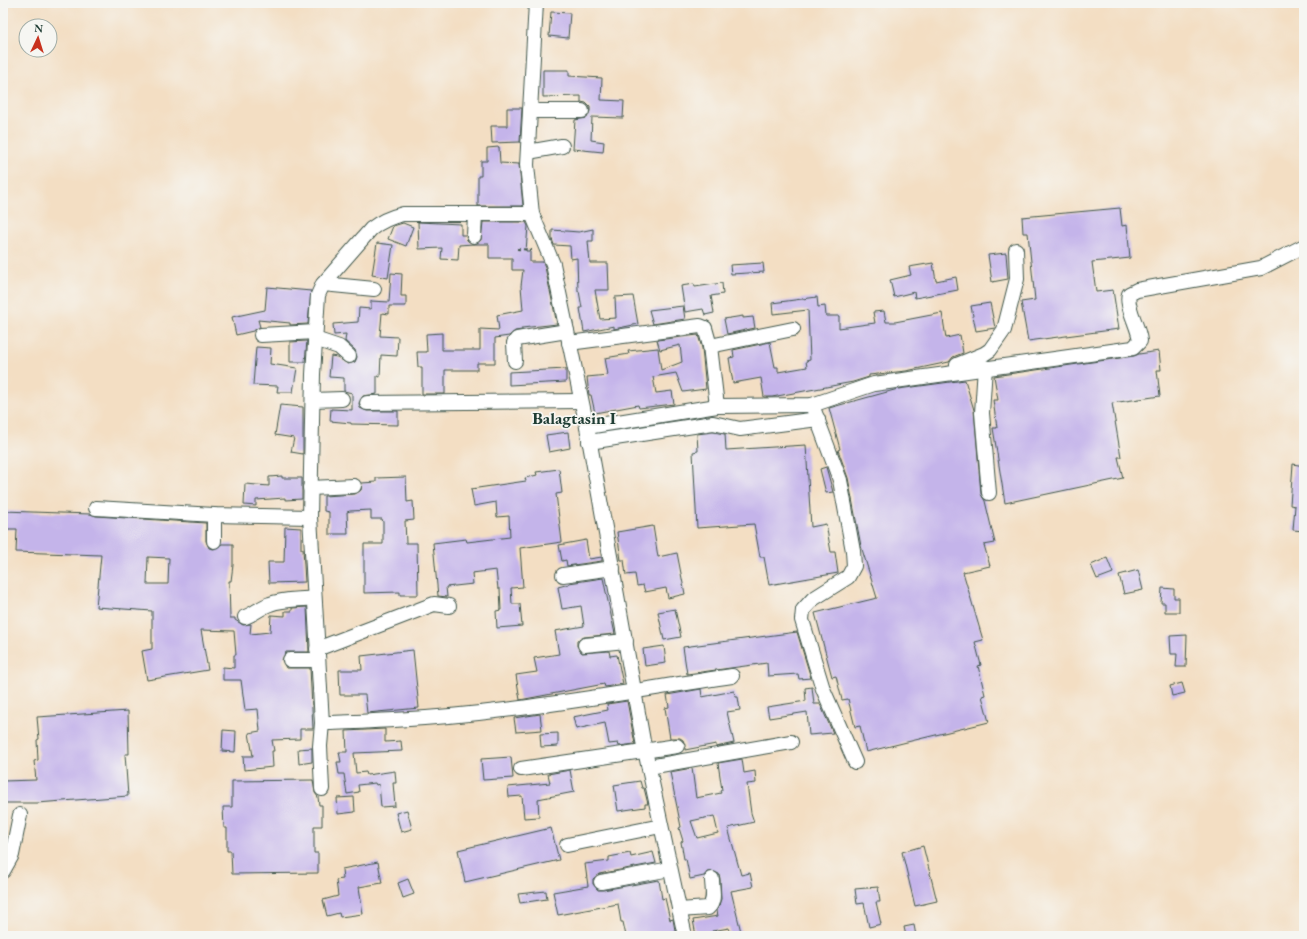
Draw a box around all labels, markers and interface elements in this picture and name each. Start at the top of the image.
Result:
north arrow [18,18,58,58]
text: N [34,21,44,35]
district label: Balagtasin I [532,407,616,429]

